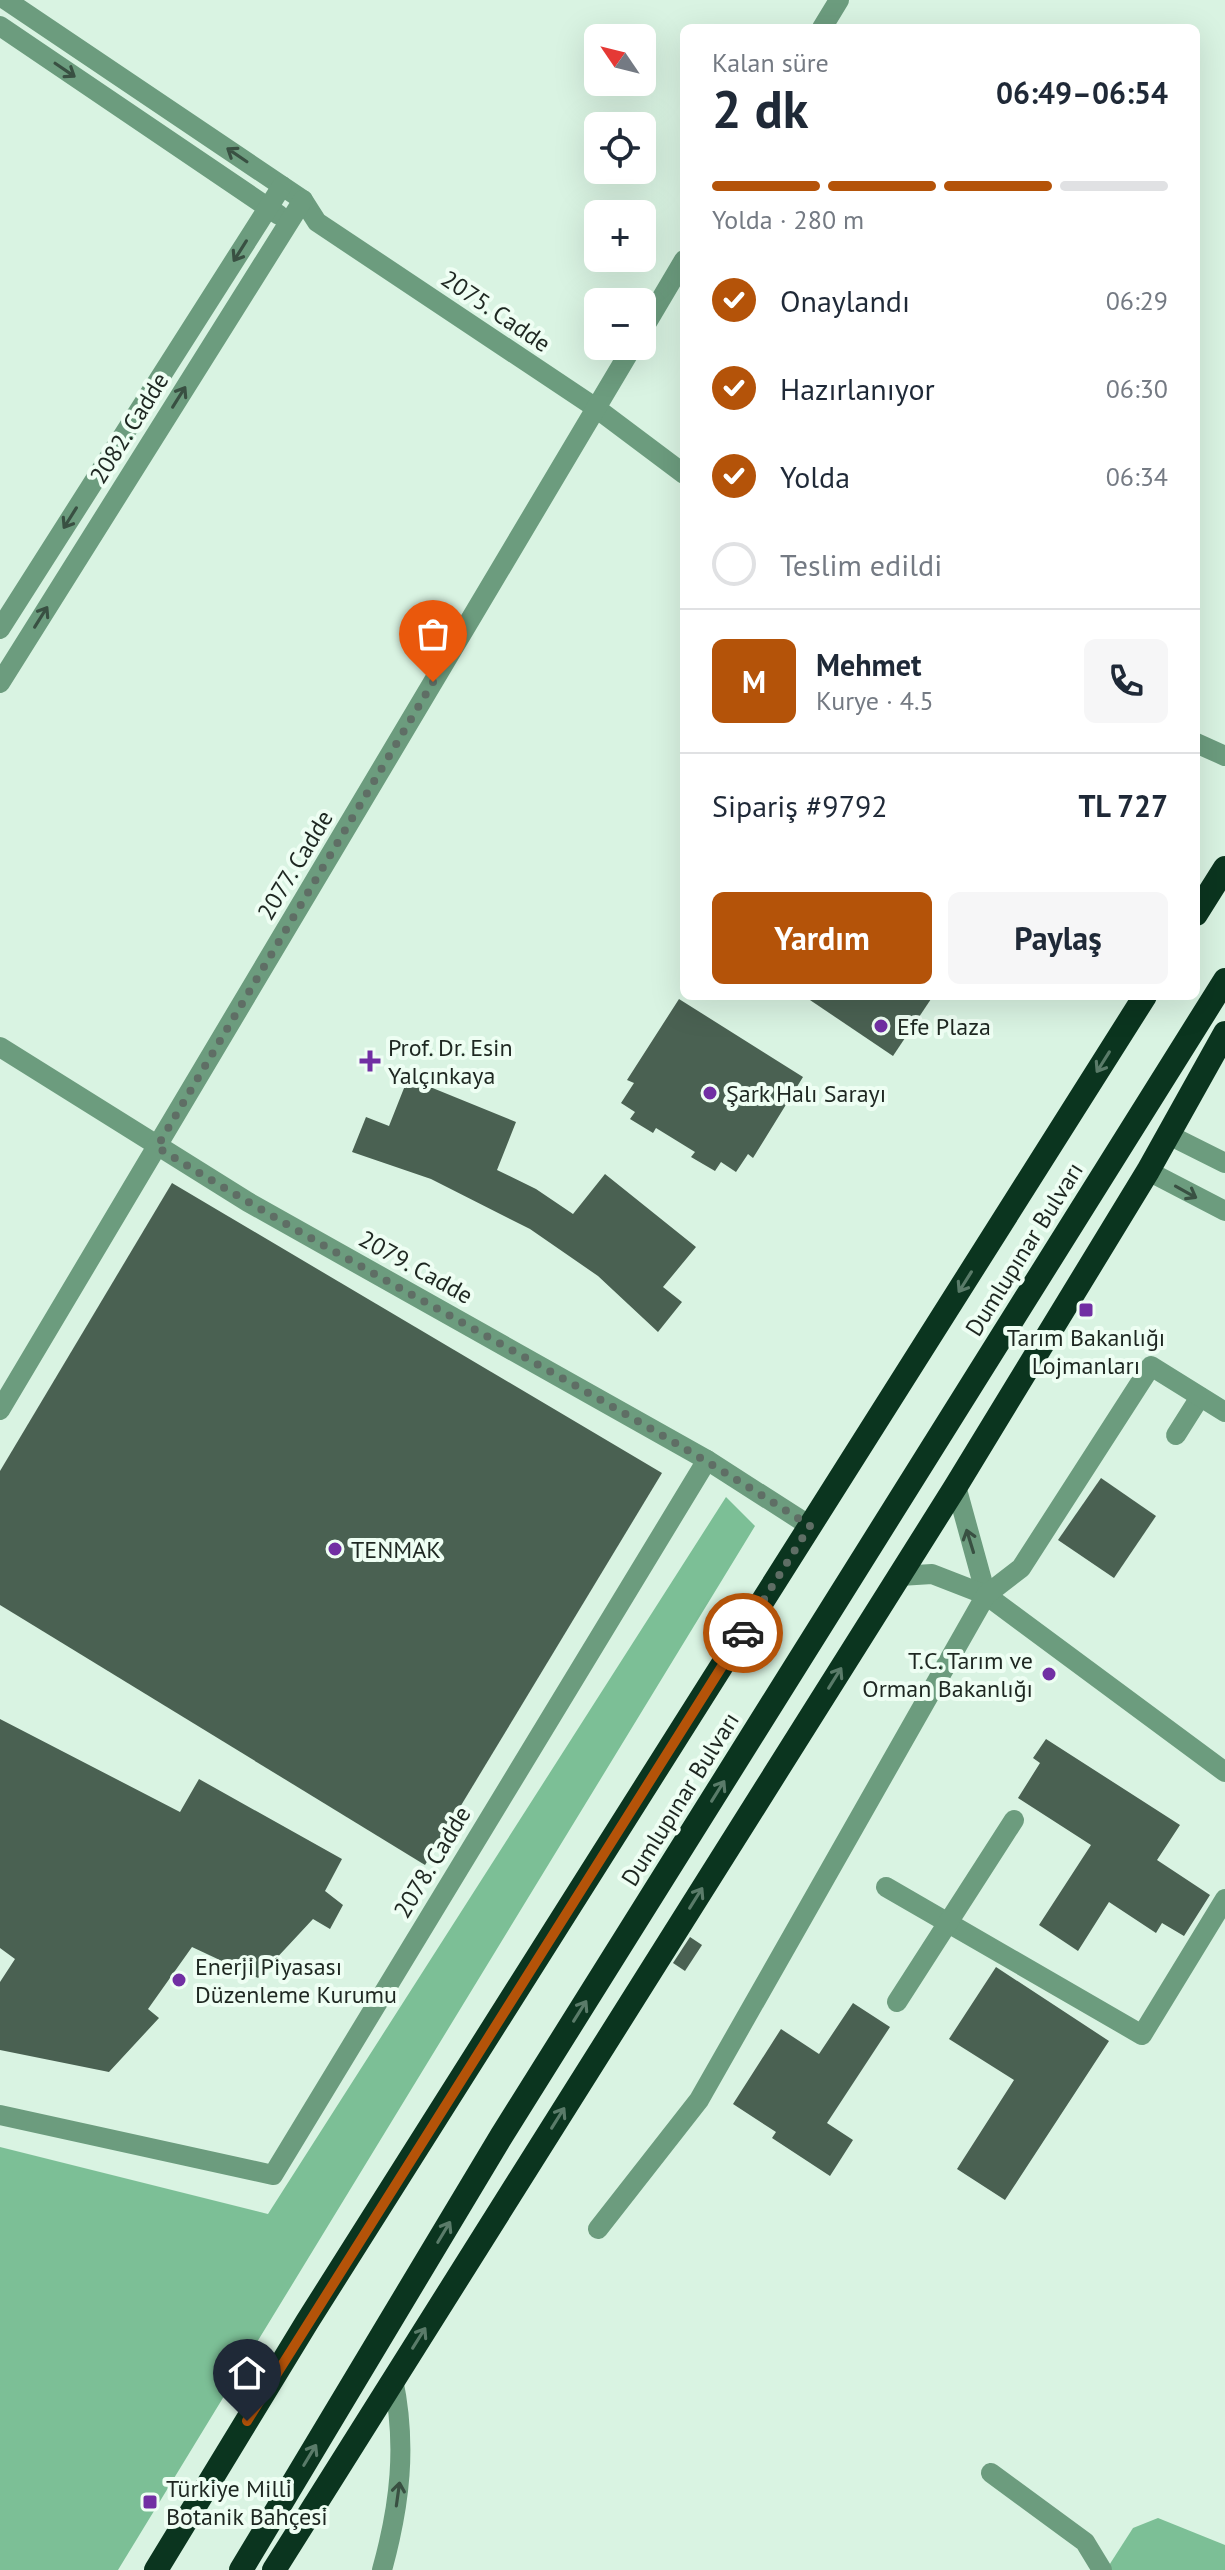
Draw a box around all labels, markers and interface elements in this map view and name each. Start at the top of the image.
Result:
north arrow [584,24,656,96]
map controls [584,24,656,360]
text: Kalan süre [712,46,829,79]
one-way arrow [53,62,75,78]
text: 06:49–06:54 [996,73,1168,112]
text: 2 dk [712,75,808,142]
button: locate [584,112,656,184]
one-way arrow [226,147,248,164]
button: + [584,200,656,272]
text: Yolda · 280 m [712,203,864,236]
one-way arrow [231,240,248,262]
street label: 2075. Cadde [435,263,557,359]
icon: check [712,278,756,322]
text: Onaylandı [780,281,910,320]
text: 06:29 [1106,284,1168,317]
button: − [584,288,656,360]
icon: check [712,366,756,410]
street label: 2082. Cadde [83,367,175,489]
text: Hazırlanıyor [780,369,935,408]
text: 06:30 [1106,372,1168,405]
one-way arrow [172,386,188,409]
icon: check [712,454,756,498]
text: Yolda [780,457,850,496]
text: 06:34 [1106,460,1168,493]
one-way arrow [62,506,78,529]
text: Teslim edildi [780,545,942,584]
pin [399,600,467,682]
one-way arrow [34,606,50,629]
icon: bag [411,612,455,656]
button: phone [1084,639,1168,723]
text: Mehmet [816,645,921,684]
text: M [742,662,766,701]
text: Kurye · 4.5 [816,684,934,717]
text: Sipariş #9792 [712,786,888,825]
text: TL 727 [1078,786,1168,825]
street label: 2077. Cadde [250,804,340,926]
button: Yardım [712,892,932,984]
button: Paylaş [948,892,1168,984]
place label: Efe Plaza [897,1011,991,1042]
marker: Efe Plaza [872,1017,890,1035]
place label: Prof. Dr. Esin Yalçınkaya [388,1032,513,1091]
marker: Prof. Dr. Esin Yalçınkaya [359,1050,381,1072]
one-way arrow [1095,1050,1111,1073]
place label: Şark Halı Sarayı [726,1078,886,1109]
marker: Şark Halı Sarayı [701,1084,719,1102]
street label: Dumlupınar Bulvarı [958,1156,1090,1342]
one-way arrow [1174,1184,1197,1200]
street label: 2079. Cadde [354,1223,478,1311]
one-way arrow [956,1270,972,1293]
marker: Tarım Bakanlığı Lojmanları [1077,1301,1095,1319]
place label: Tarım Bakanlığı Lojmanları [1007,1322,1165,1381]
one-way arrow [962,1528,977,1554]
place label: TENMAK [351,1534,441,1565]
marker: TENMAK [326,1540,344,1558]
courier [703,1593,783,1673]
icon: car [721,1611,765,1655]
place label: T.C. Tarım ve Orman Bakanlığı [862,1645,1033,1704]
marker: T.C. Tarım ve Orman Bakanlığı [1040,1665,1058,1683]
one-way arrow [828,1667,844,1690]
street label: Dumlupınar Bulvarı [614,1706,746,1892]
one-way arrow [710,1780,726,1802]
street label: 2078. Cadde [386,1800,478,1924]
one-way arrow [688,1887,705,1909]
place label: Enerji Piyasası Düzenleme Kurumu [195,1951,397,2010]
marker: Enerji Piyasası Düzenleme Kurumu [170,1971,188,1989]
one-way arrow [573,2000,589,2023]
one-way arrow [549,2107,566,2129]
one-way arrow [436,2221,452,2244]
one-way arrow [411,2327,428,2349]
pin [213,2339,281,2421]
icon: home [225,2351,269,2395]
one-way arrow [302,2444,318,2467]
place label: Türkiye Milli Botanik Bahçesi [166,2473,328,2532]
one-way arrow [391,2482,406,2507]
marker: Türkiye Milli Botanik Bahçesi [141,2493,159,2511]

